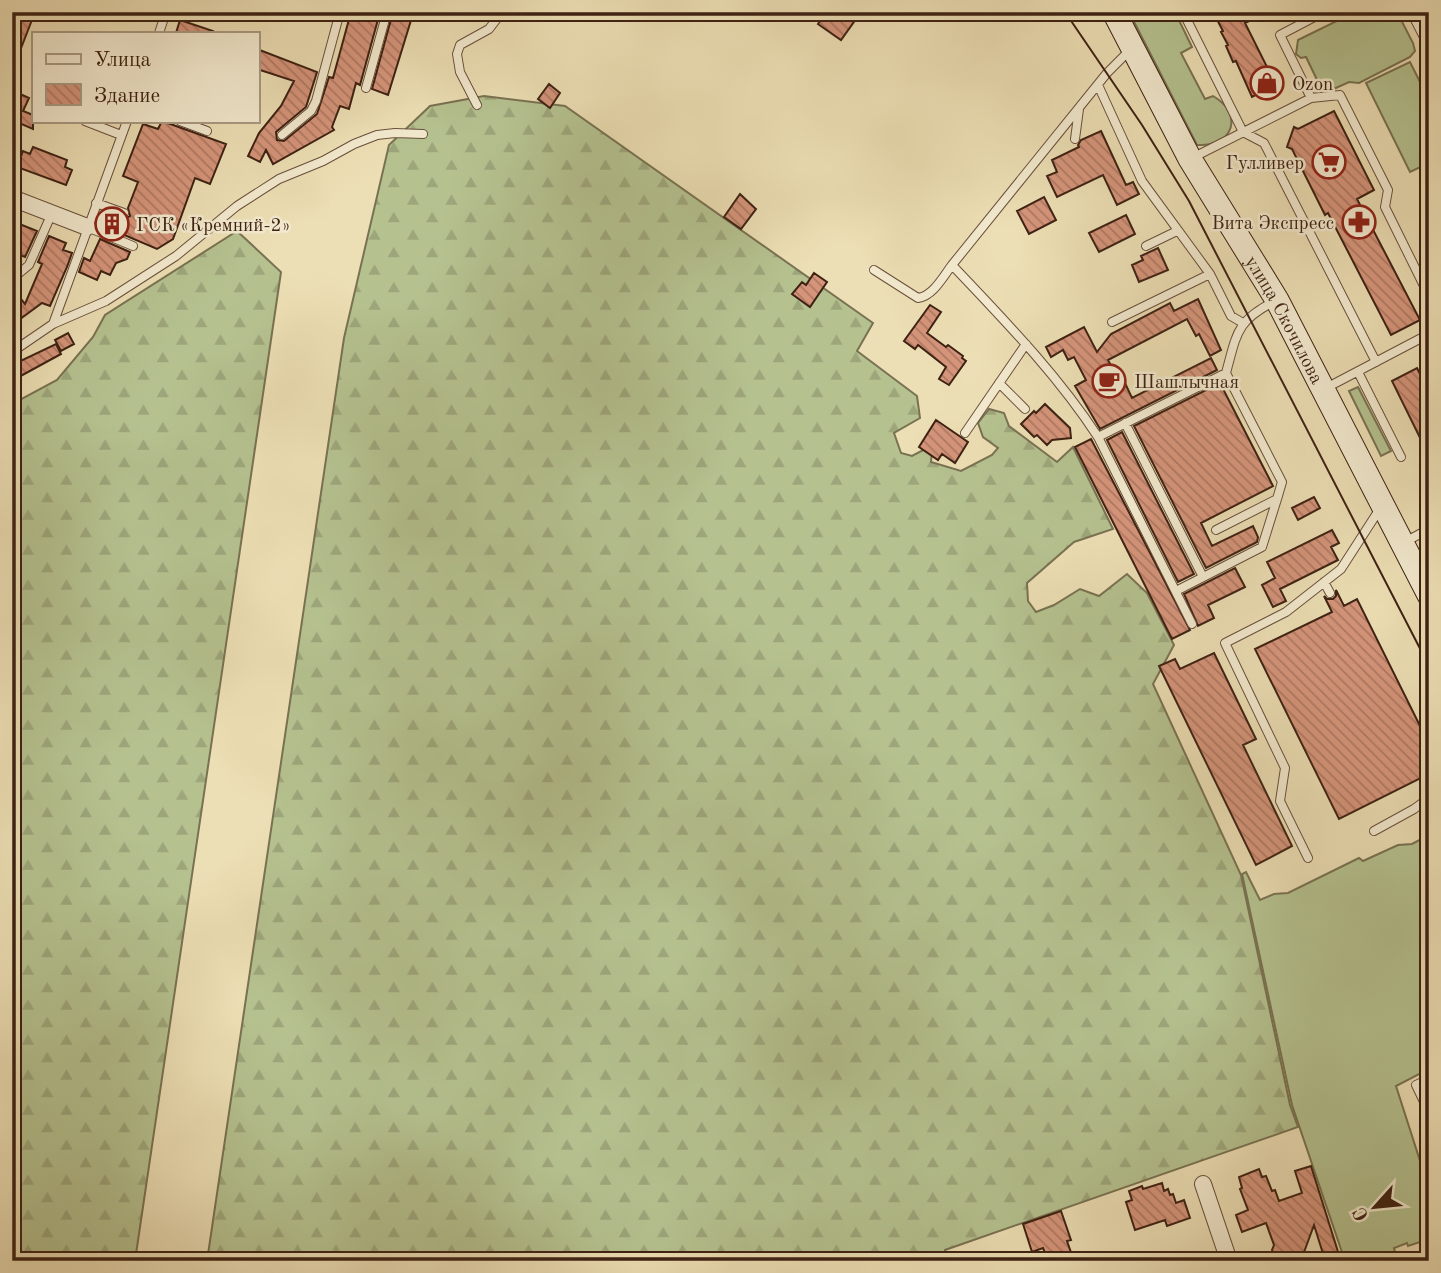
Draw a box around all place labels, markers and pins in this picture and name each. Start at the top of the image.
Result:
shop icon: Ozon [1248,64,1286,102]
place label: Ozon [1292,76,1333,95]
supermarket icon: Гулливер [1310,143,1348,181]
place label: Гулливер [1226,155,1304,174]
pharmacy icon: Вита Экспресс [1340,203,1378,241]
building icon: ГСК «Кремний-2» [93,205,131,243]
place label: Вита Экспресс [1211,215,1334,234]
place label: ГСК «Кремний-2» [136,217,291,236]
cafe icon: Шашлычная [1090,362,1128,400]
place label: Шашлычная [1134,374,1239,393]

